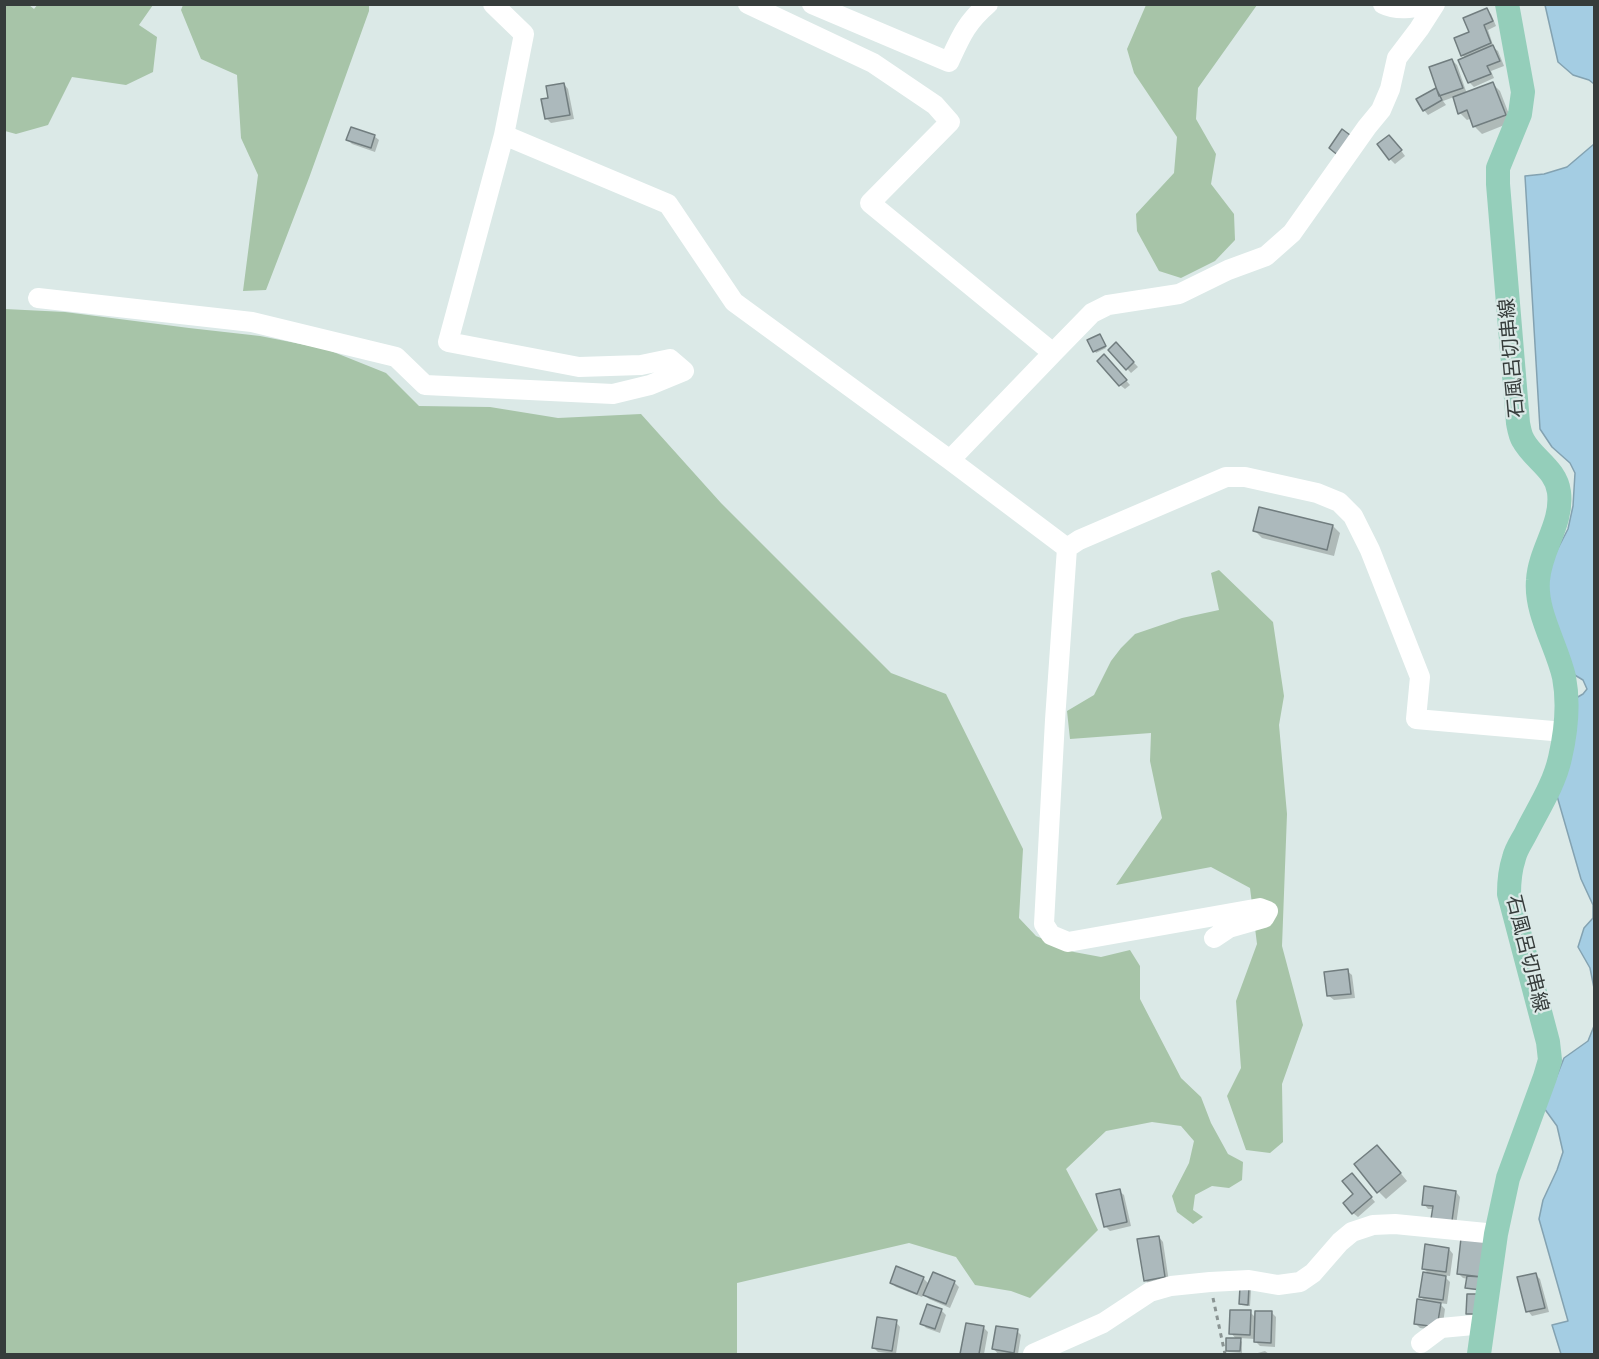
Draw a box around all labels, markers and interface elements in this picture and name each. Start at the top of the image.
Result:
street label: 石風呂切串線 [1496,297,1530,419]
street label: 石風呂切串線 [1500,893,1552,1015]

